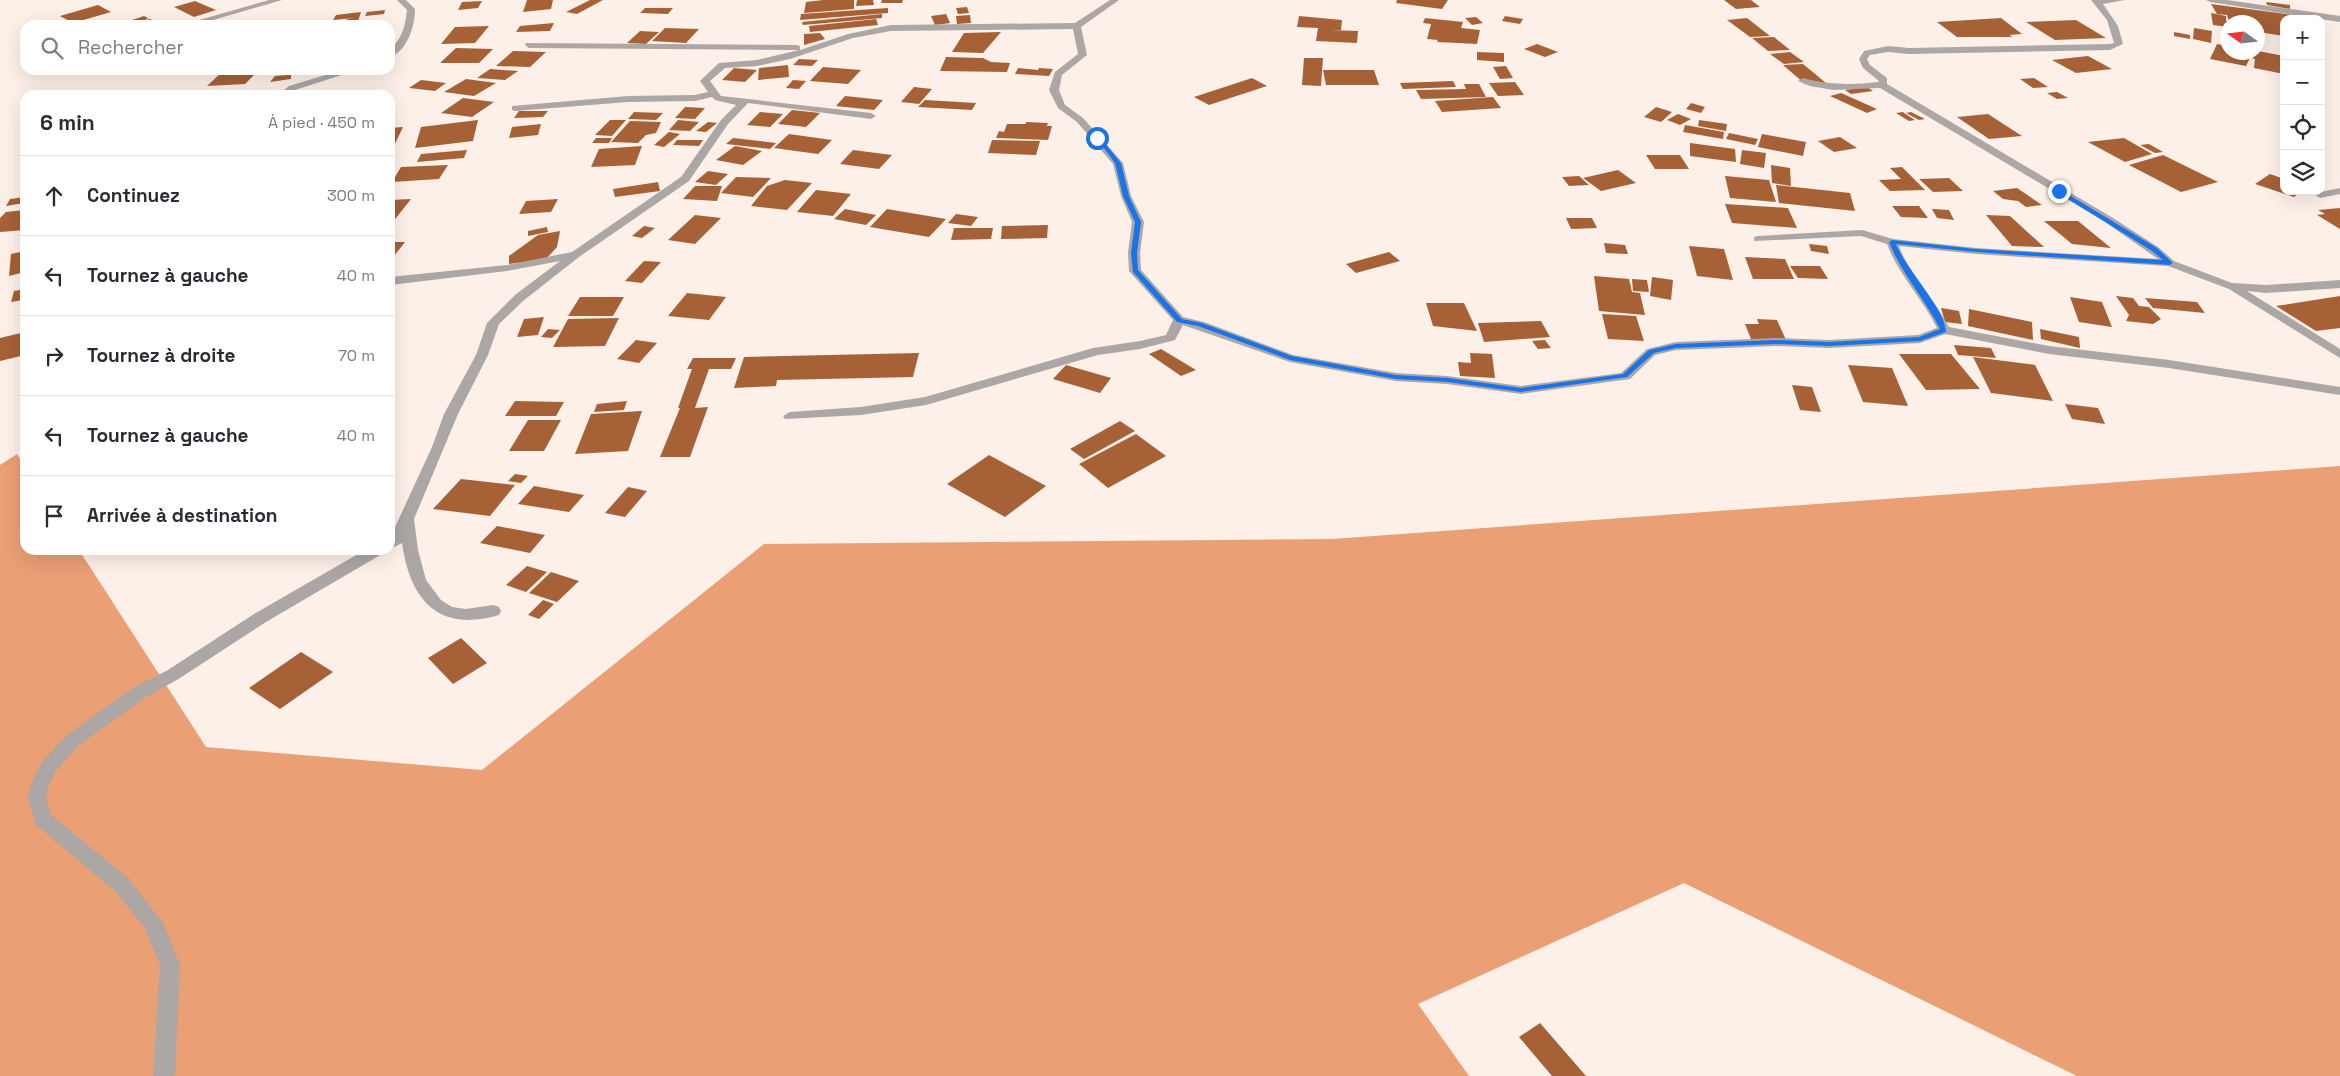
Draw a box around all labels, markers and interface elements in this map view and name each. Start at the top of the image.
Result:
north arrow [2220,15,2265,60]
map controls [2280,15,2325,195]
button: + [2280,15,2325,60]
search box [20,20,395,75]
icon: search [38,34,66,62]
text: Rechercher [78,35,184,60]
button: − [2280,60,2325,105]
button: locate [2280,105,2325,150]
text: 6 min [40,109,95,136]
text: À pied · 450 m [268,112,375,133]
route start [1086,127,1109,150]
button: layers [2280,150,2325,195]
route end [2048,180,2071,203]
icon: ahead [40,182,68,210]
text: Continuez [87,183,180,208]
text: 300 m [327,185,375,206]
icon: left [40,262,68,290]
text: Tournez à gauche [87,263,249,288]
text: 40 m [337,265,375,286]
icon: right [40,342,68,370]
text: Tournez à droite [87,343,236,368]
text: 70 m [338,345,375,366]
icon: left [40,422,68,450]
text: Tournez à gauche [87,423,249,448]
text: 40 m [337,425,375,446]
icon: arrive [40,502,68,530]
text: Arrivée à destination [87,503,277,528]

